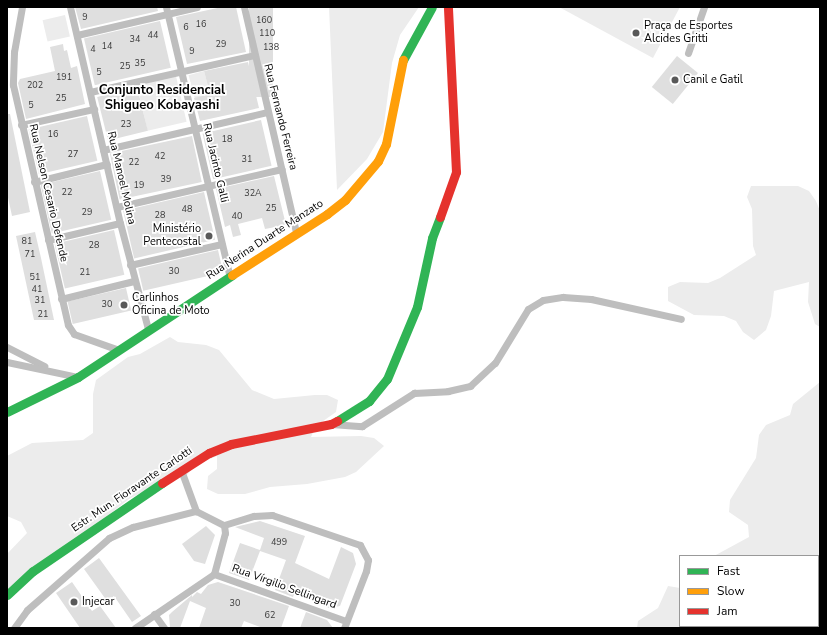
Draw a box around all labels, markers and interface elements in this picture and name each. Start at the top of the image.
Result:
house number: 9 [82,12,88,22]
house number: 160 [256,15,272,25]
house number: 16 [196,19,206,29]
place label: Praça de Esportes Alcides Gritti [644,20,733,46]
house number: 6 [183,22,189,32]
house number: 110 [259,28,275,38]
marker: Praça de Esportes Alcides Gritti [631,28,641,38]
house number: 44 [148,30,158,40]
house number: 34 [130,34,140,44]
house number: 29 [216,39,226,49]
house number: 14 [102,41,112,51]
house number: 138 [263,42,279,52]
house number: 4 [90,44,96,54]
house number: 9 [189,46,195,56]
house number: 35 [135,58,145,68]
house number: 25 [120,61,130,71]
street label: Rua Fernando Ferreira [260,62,300,172]
house number: 5 [96,67,102,77]
house number: 191 [56,72,72,82]
place label: Canil e Gatil [683,73,743,87]
marker: Canil e Gatil [670,75,680,85]
house number: 202 [27,80,43,90]
district label: Conjunto Residencial Shigueo Kobayashi [99,83,225,114]
house number: 25 [56,93,66,103]
house number: 5 [28,100,34,110]
house number: 23 [121,119,131,129]
street label: Rua Jacinto Galli [199,122,231,204]
street label: Rua Nelson Cesario Defende [26,123,70,263]
house number: 16 [48,129,58,139]
street label: Rua Manoel Molina [104,130,138,226]
house number: 18 [222,134,232,144]
house number: 27 [68,149,78,159]
house number: 42 [155,151,165,161]
house number: 31 [242,154,252,164]
house number: 22 [129,157,139,167]
house number: 39 [161,174,171,184]
house number: 19 [134,180,144,190]
house number: 22 [62,187,72,197]
house number: 32A [244,188,262,198]
street label: Rua Nerina Duarte Manzato [204,197,326,283]
house number: 25 [266,203,276,213]
house number: 48 [182,204,192,214]
house number: 29 [82,207,92,217]
house number: 28 [155,210,165,220]
house number: 40 [232,211,242,221]
place label: Ministério Pentecostal [143,223,201,249]
marker: Ministério Pentecostal [204,231,214,241]
house number: 81 [22,236,32,246]
house number: 28 [89,240,99,250]
house number: 71 [25,249,35,259]
house number: 30 [169,266,179,276]
house number: 21 [80,267,90,277]
house number: 51 [30,272,40,282]
house number: 41 [32,284,42,294]
place label: Carlinhos Oficina de Moto [132,292,210,318]
house number: 31 [35,295,45,305]
house number: 30 [102,299,112,309]
marker: Carlinhos Oficina de Moto [119,300,129,310]
house number: 21 [38,309,48,319]
street label: Estr. Mun. Fioravante Carlotti [69,445,195,535]
house number: 499 [271,537,287,547]
legend [679,555,819,627]
street label: Rua Vírgilio Sellingard [230,562,338,612]
text: Fast [717,563,740,579]
text: Slow [717,583,745,599]
place label: Injecar [82,595,114,609]
marker: Injecar [69,597,79,607]
house number: 30 [230,598,240,608]
text: Jam [717,603,738,619]
house number: 62 [265,610,275,620]

